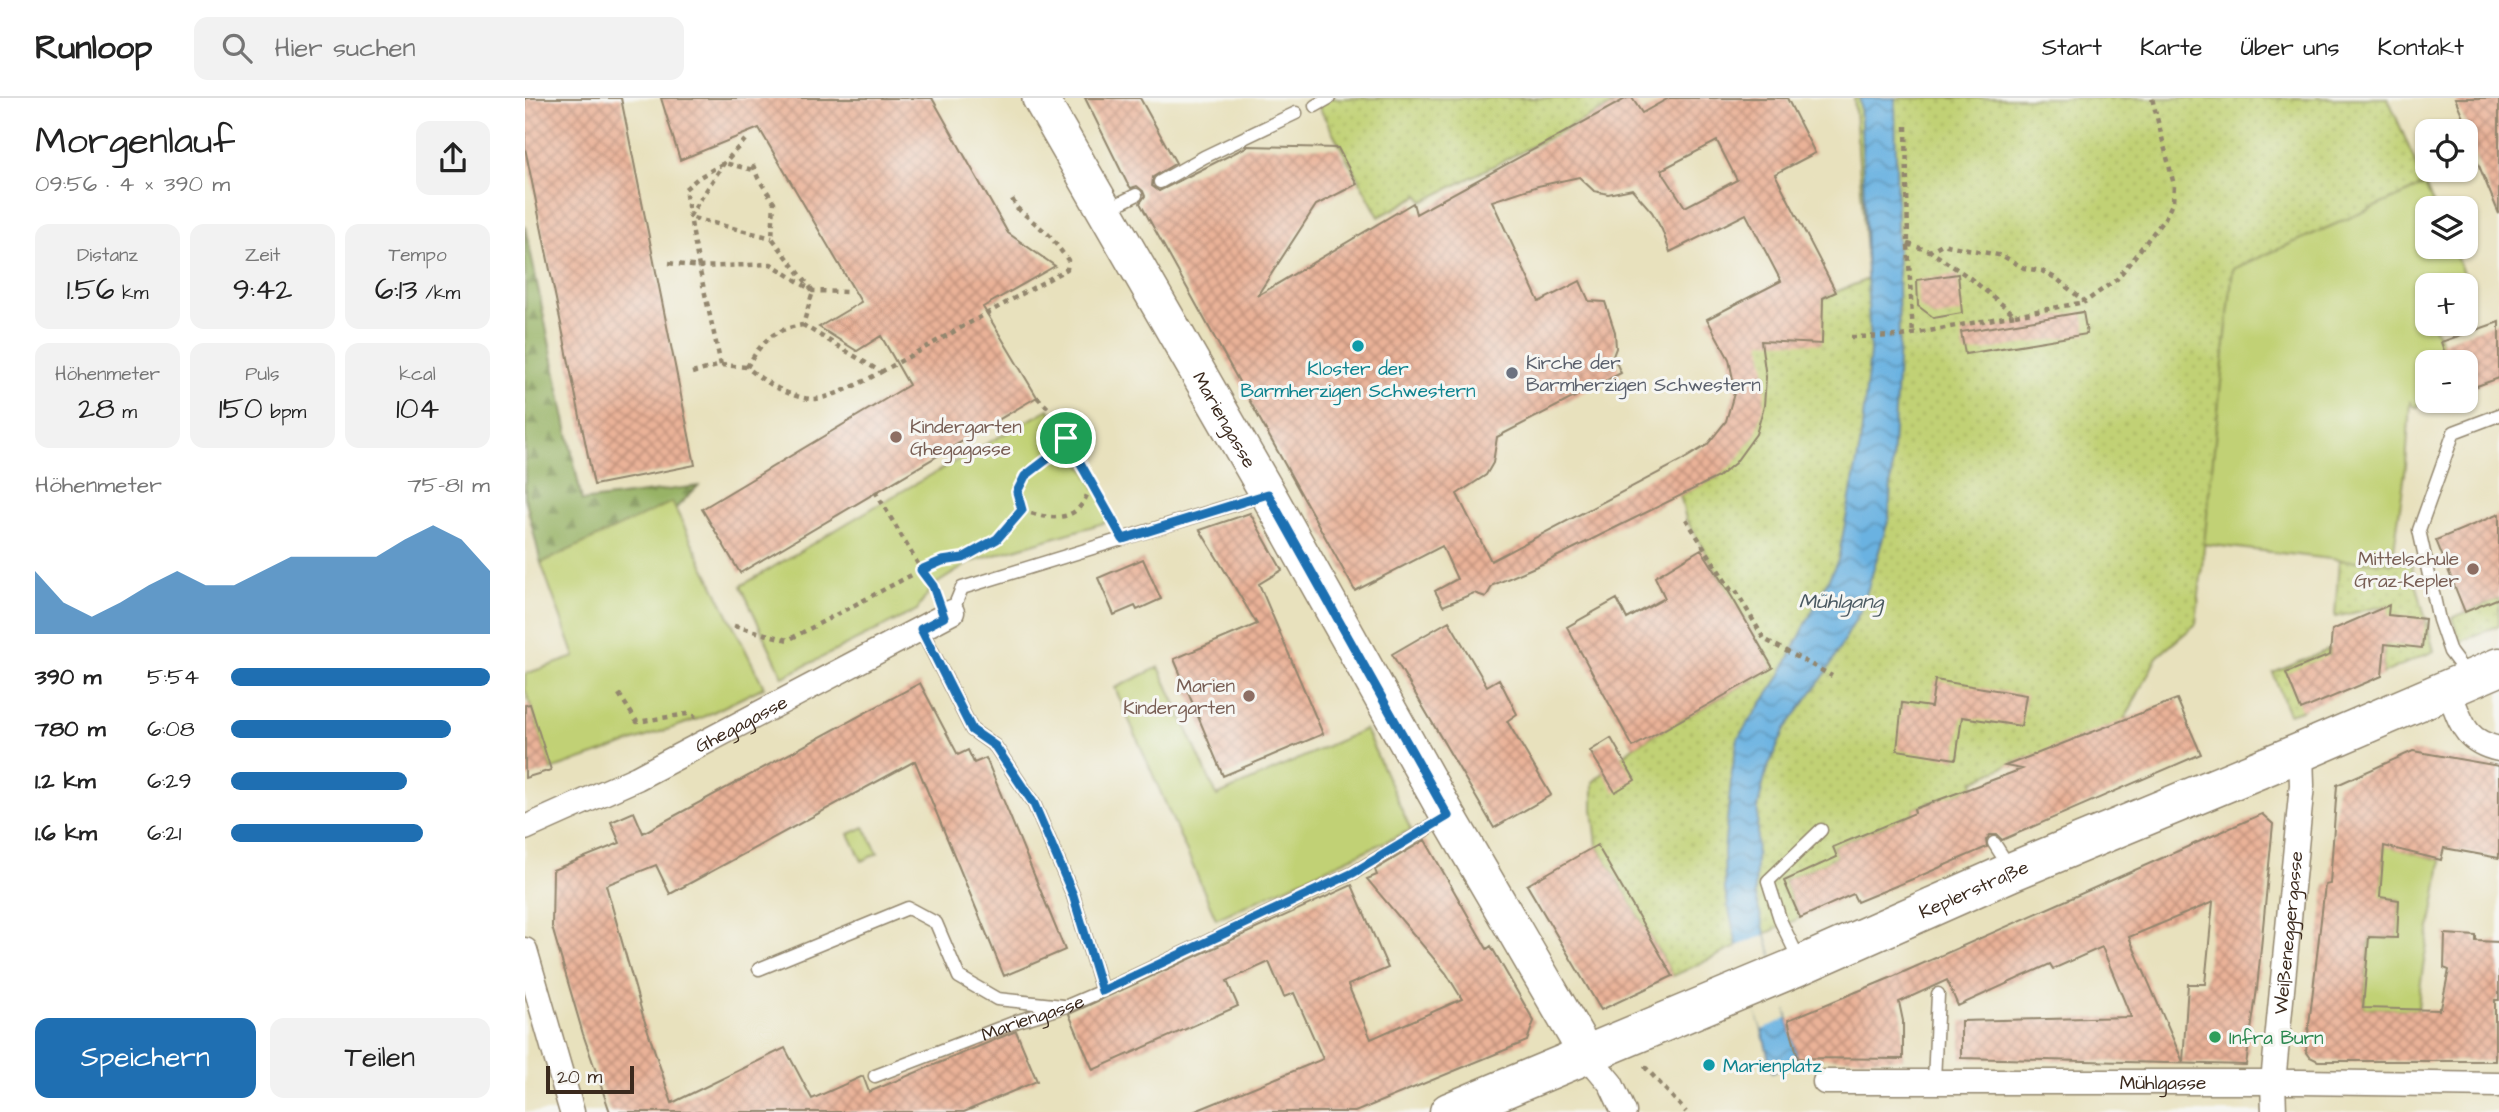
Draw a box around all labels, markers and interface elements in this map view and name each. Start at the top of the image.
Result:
search box [194,17,684,80]
text: Runloop [35,25,152,71]
icon: search [218,29,256,67]
text: Hier suchen [274,30,416,66]
text: Start [2042,31,2102,65]
text: Karte [2140,31,2203,65]
text: Über uns [2241,31,2340,65]
text: Kontakt [2378,31,2464,65]
text: Morgenlauf [35,116,235,168]
map controls [2415,119,2478,413]
button: locate [2415,119,2478,182]
button: share [416,121,490,195]
text: 09:56 · 4 × 390 m [35,168,230,200]
button: layers [2415,196,2478,259]
text: Distanz [77,242,138,269]
text: Zeit [245,242,280,269]
text: Tempo [388,242,447,269]
text: 1.56 [66,269,115,311]
text: 9:42 [233,269,292,311]
text: 6:13 [375,269,418,311]
button: + [2415,273,2478,336]
text: km [115,280,149,307]
text: /km [418,280,460,307]
marker: Kloster der Barmherzigen Schwestern [1350,338,1366,354]
place label: Kirche der Barmherzigen Schwestern [1526,350,1761,400]
button: − [2415,350,2478,413]
place label: Kloster der Barmherzigen Schwestern [1241,356,1475,406]
text: Höhenmeter [55,361,160,388]
text: Puls [245,361,280,388]
text: kcal [399,361,436,388]
marker: Kirche der Barmherzigen Schwestern [1504,365,1520,381]
street label: Mariengasse [1185,367,1262,474]
text: 28 [78,388,115,430]
text: 150 [219,388,263,430]
text: 104 [396,388,439,430]
text: m [115,399,137,426]
text: bpm [263,399,306,426]
pin [1036,408,1096,468]
place label: Kindergarten Ghegagasse [910,414,1022,464]
icon: arrive [1047,419,1085,457]
marker: Kindergarten Ghegagasse [888,429,904,445]
text: Höhenmeter [35,469,162,501]
text: 75–81 m [407,469,490,501]
place label: Mittelschule Graz-Kepler [2354,546,2460,595]
marker: Mittelschule Graz-Kepler [2465,561,2481,577]
water label: Mühlgang [1799,587,1884,617]
text: 390 m [35,661,101,693]
text: 5:54 [147,661,199,693]
place label: Marien Kindergarten [1123,673,1235,723]
marker: Marien Kindergarten [1241,688,1257,704]
street label: Ghegagasse [690,689,793,760]
text: 780 m [35,713,106,745]
text: 6:08 [147,713,195,745]
text: 1.2 km [35,765,96,797]
text: 6:29 [147,765,192,797]
text: 1.6 km [35,817,97,849]
text: 6:21 [147,817,181,849]
street label: Weißeneggergasse [2268,850,2310,1016]
street label: Keplerstraße [1915,854,2033,926]
street label: Mariengasse [977,988,1089,1049]
button: Speichern [35,1018,256,1098]
button: Teilen [270,1018,490,1098]
place label: Infra Burn [2229,1025,2324,1052]
marker: Infra Burn [2207,1029,2223,1045]
place label: Marienplatz [1723,1053,1822,1080]
marker: Marienplatz [1701,1057,1717,1073]
scale bar [546,1063,633,1095]
text: 20 m [557,1064,602,1091]
street label: Mühlgasse [2120,1070,2206,1098]

